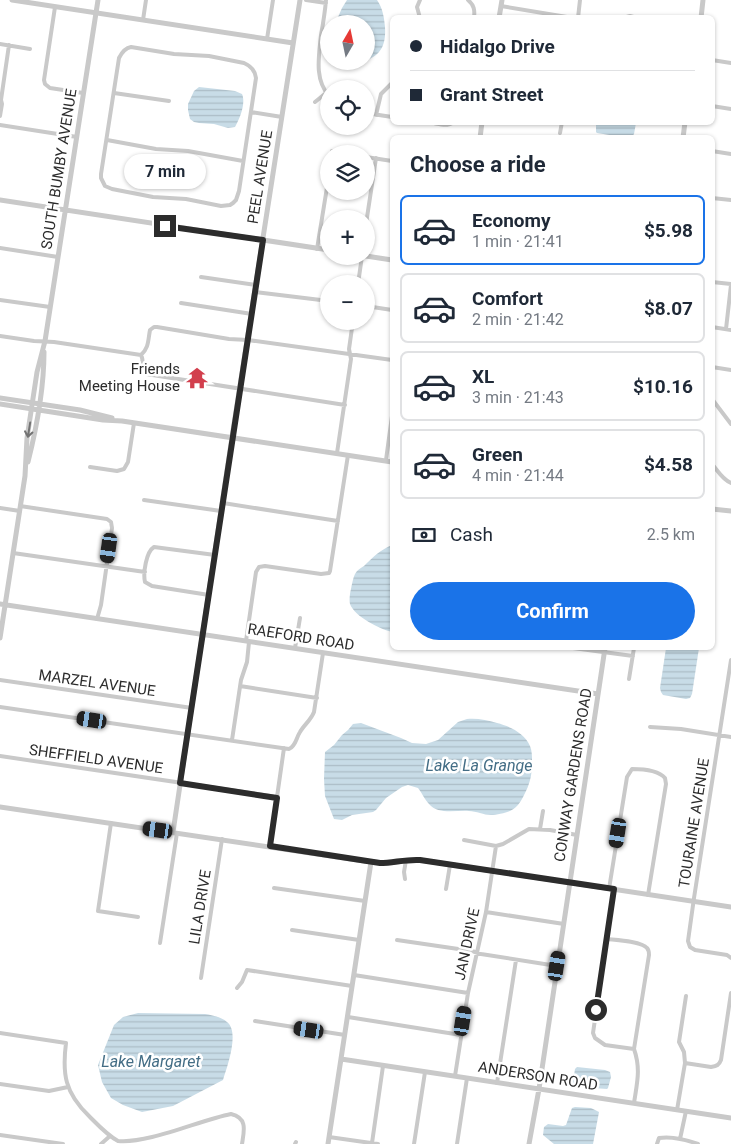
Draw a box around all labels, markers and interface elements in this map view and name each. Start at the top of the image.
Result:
north arrow [320,15,375,70]
map controls [320,15,375,330]
text: Hidalgo Drive [440,35,555,58]
button: locate [320,80,375,135]
text: Grant Street [440,83,543,106]
street label: SOUTH BUMBY AVENUE [37,87,81,251]
street label: PEEL AVENUE [244,128,276,225]
button: layers [320,145,375,200]
text: Choose a ride [410,152,546,177]
callout: 7 min [124,154,206,188]
text: 7 min [145,162,185,181]
icon: car [412,208,457,253]
text: Economy [472,209,551,232]
button: + [320,210,375,265]
route end [154,215,176,237]
text: $5.98 [644,219,693,242]
text: 1 min · 21:41 [472,232,564,251]
button: − [320,275,375,330]
icon: car [412,286,457,331]
text: Comfort [472,287,543,310]
text: $8.07 [644,297,693,320]
text: 2 min · 21:42 [472,310,564,329]
place label: Friends Meeting House [79,360,180,395]
icon: car [412,364,457,409]
temple icon: Friends Meeting House [184,365,210,391]
text: XL [472,365,494,388]
text: $10.16 [633,375,693,398]
text: 3 min · 21:43 [472,388,564,407]
one-way arrow [23,421,33,437]
icon: car [412,442,457,487]
text: Green [472,443,523,466]
text: $4.58 [644,453,693,476]
text: 4 min · 21:44 [472,466,564,485]
icon: cash [410,521,438,549]
text: Cash [450,523,493,546]
text: 2.5 km [647,525,695,544]
car [99,532,118,564]
button: Confirm [410,582,695,640]
street label: RAEFORD ROAD [246,620,356,654]
street label: MARZEL AVENUE [37,666,157,700]
street label: CONWAY GARDENS ROAD [550,687,596,863]
car [76,710,107,730]
street label: SHEFFIELD AVENUE [28,741,165,777]
water label: Lake La Grange [426,756,532,775]
street label: TOURAINE AVENUE [675,756,713,889]
car [608,817,627,849]
car [142,820,173,840]
street label: LILA DRIVE [185,868,215,946]
street label: JAN DRIVE [451,906,484,982]
car [547,950,566,982]
route start [585,999,607,1021]
car [453,1005,472,1037]
car [293,1020,324,1040]
water label: Lake Margaret [101,1052,202,1071]
street label: ANDERSON ROAD [477,1058,599,1094]

